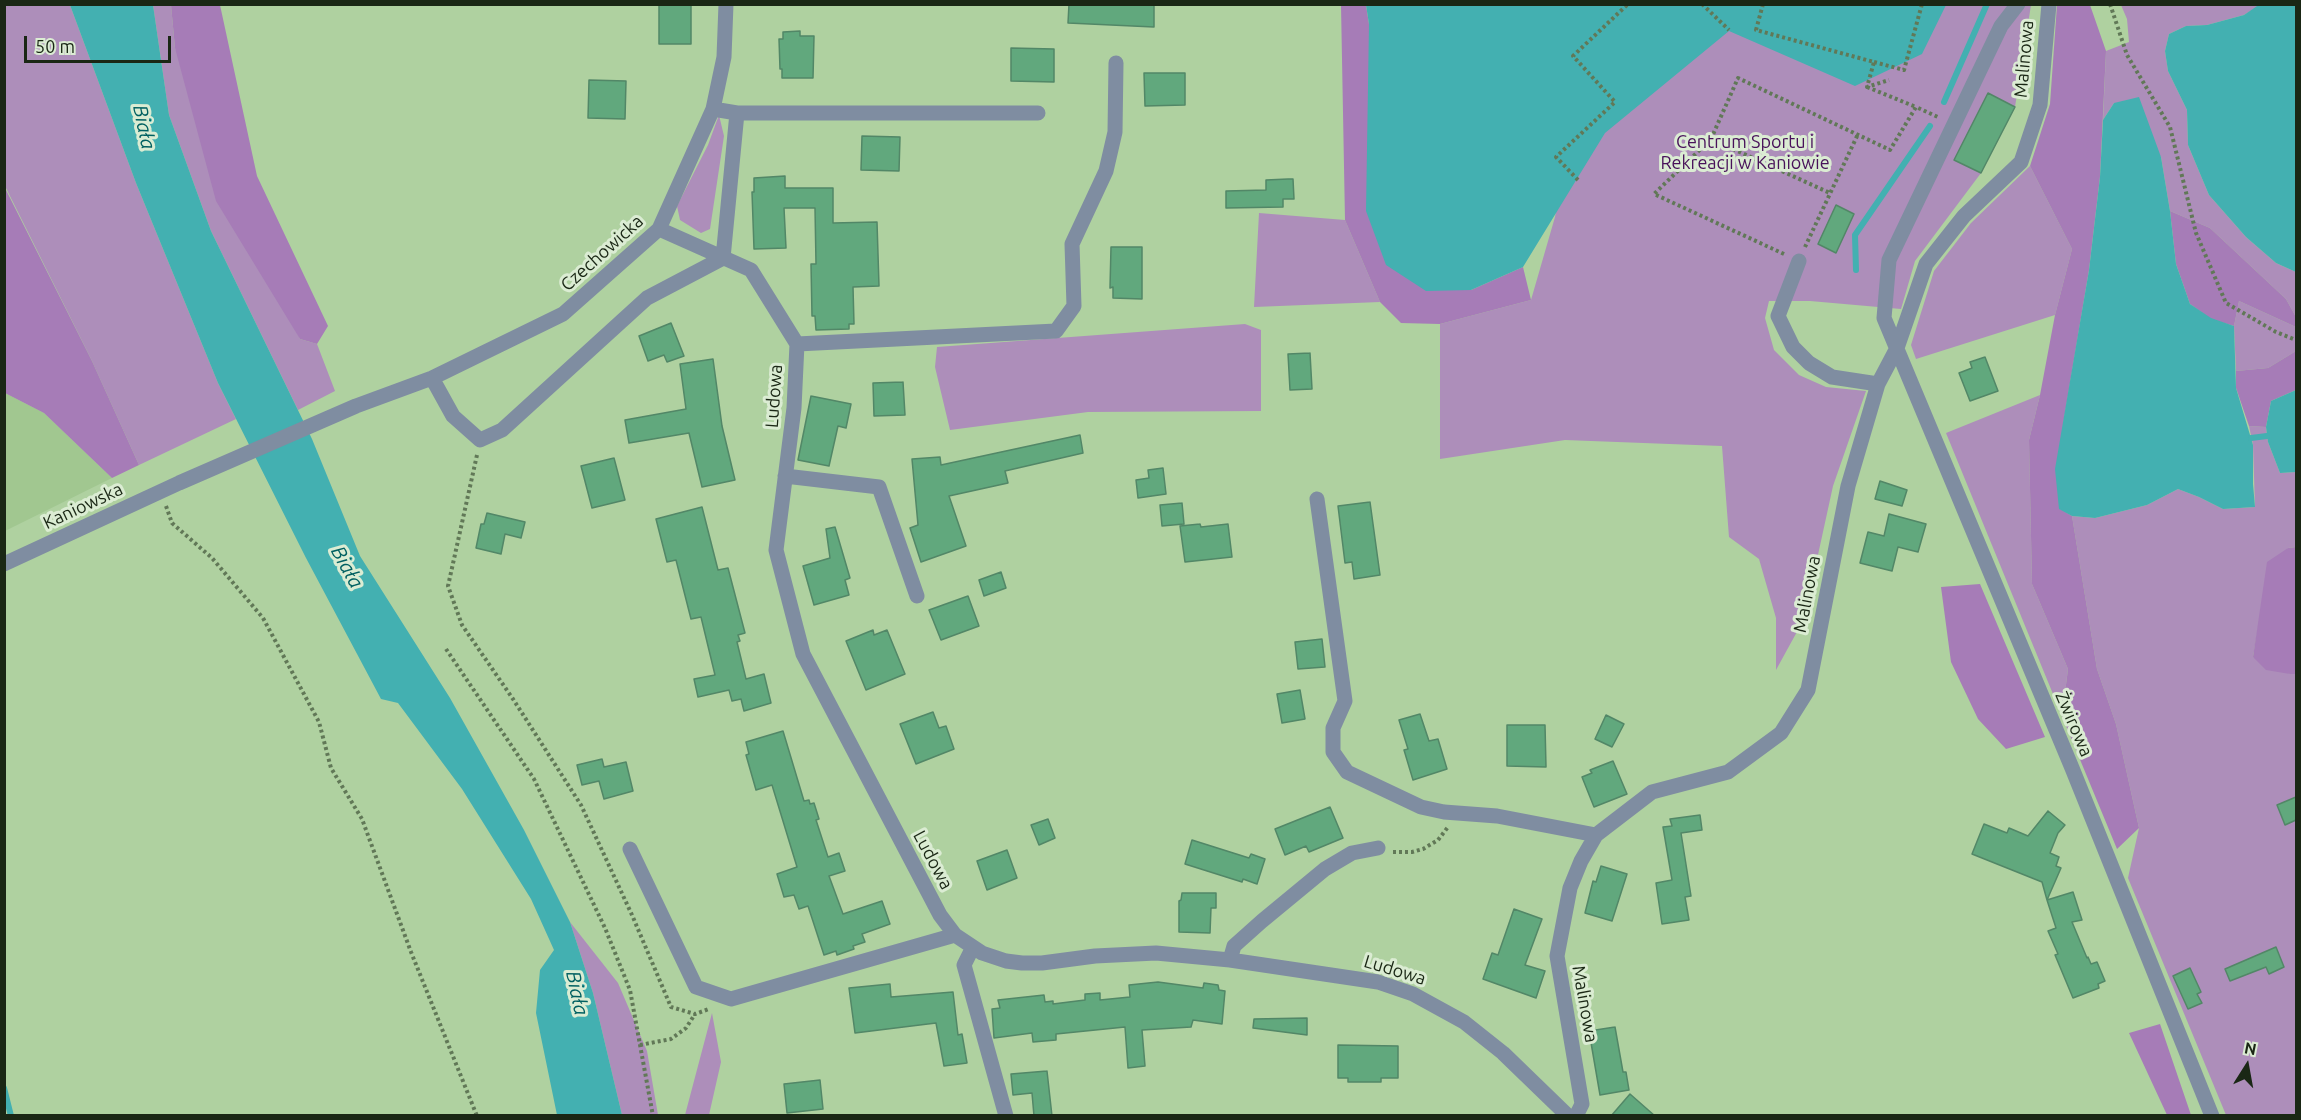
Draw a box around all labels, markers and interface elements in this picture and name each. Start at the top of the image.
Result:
street label: Malinowa [2010,19,2038,99]
scale bar [27,24,174,62]
text: 50 m [35,36,75,56]
water label: Biała [128,103,160,151]
park label: Centrum Sportu i Rekreacji w Kaniowie [1660,131,1830,174]
street label: Czechowicka [556,210,648,296]
street label: Ludowa [761,363,787,429]
street label: Kaniowska [40,478,126,534]
water label: Biała [326,542,368,592]
street label: Malinowa [1789,554,1825,634]
street label: Żwirowa [2051,688,2097,760]
street label: Ludowa [909,827,957,893]
street label: Ludowa [1361,950,1429,990]
street label: Malinowa [1568,964,1602,1044]
water label: Biała [561,969,593,1017]
north arrow [2217,1036,2277,1096]
text: N [2243,1038,2258,1058]

